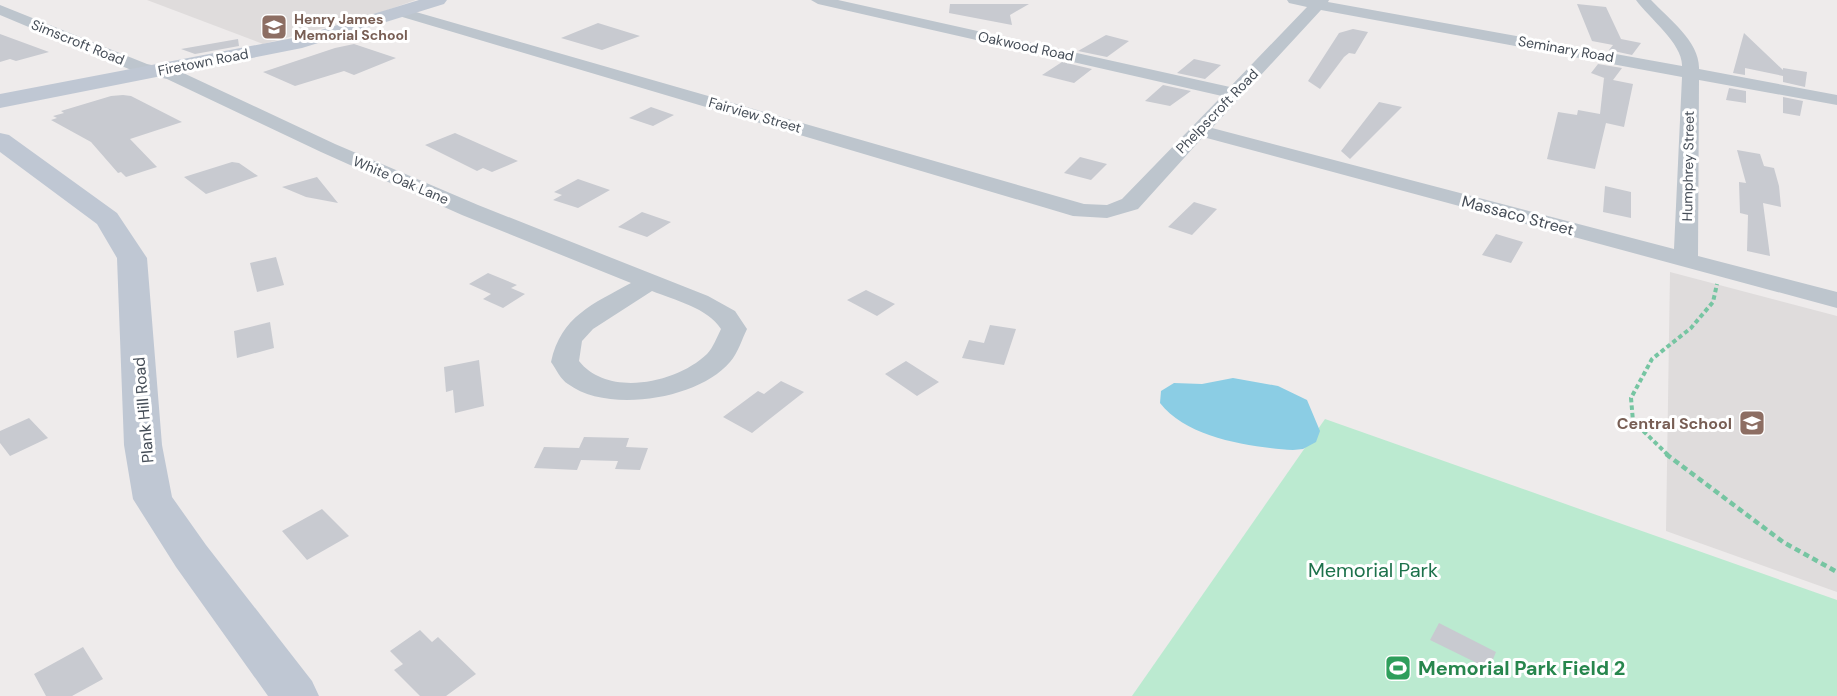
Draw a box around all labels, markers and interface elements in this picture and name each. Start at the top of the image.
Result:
place label: Henry James Memorial School [294,10,408,44]
school or university icon: Henry James Memorial School [259,12,289,42]
street label: Simscroft Road [29,15,127,69]
street label: Oakwood Road [976,27,1076,65]
street label: Seminary Road [1517,32,1615,66]
street label: Firetown Road [156,44,250,80]
street label: Phelpscroft Road [1172,65,1262,157]
street label: Fairview Street [707,93,803,137]
street label: Humphrey Street [1678,111,1698,221]
street label: White Oak Lane [350,152,452,208]
street label: Massaco Street [1460,190,1576,241]
street label: Plank Hill Road [128,356,159,464]
school or university icon: Central School [1737,408,1767,438]
place label: Central School [1617,413,1732,434]
park label: Memorial Park [1308,557,1438,583]
sports icon: Memorial Park Field 2 [1383,653,1413,683]
place label: Memorial Park Field 2 [1418,655,1625,681]

